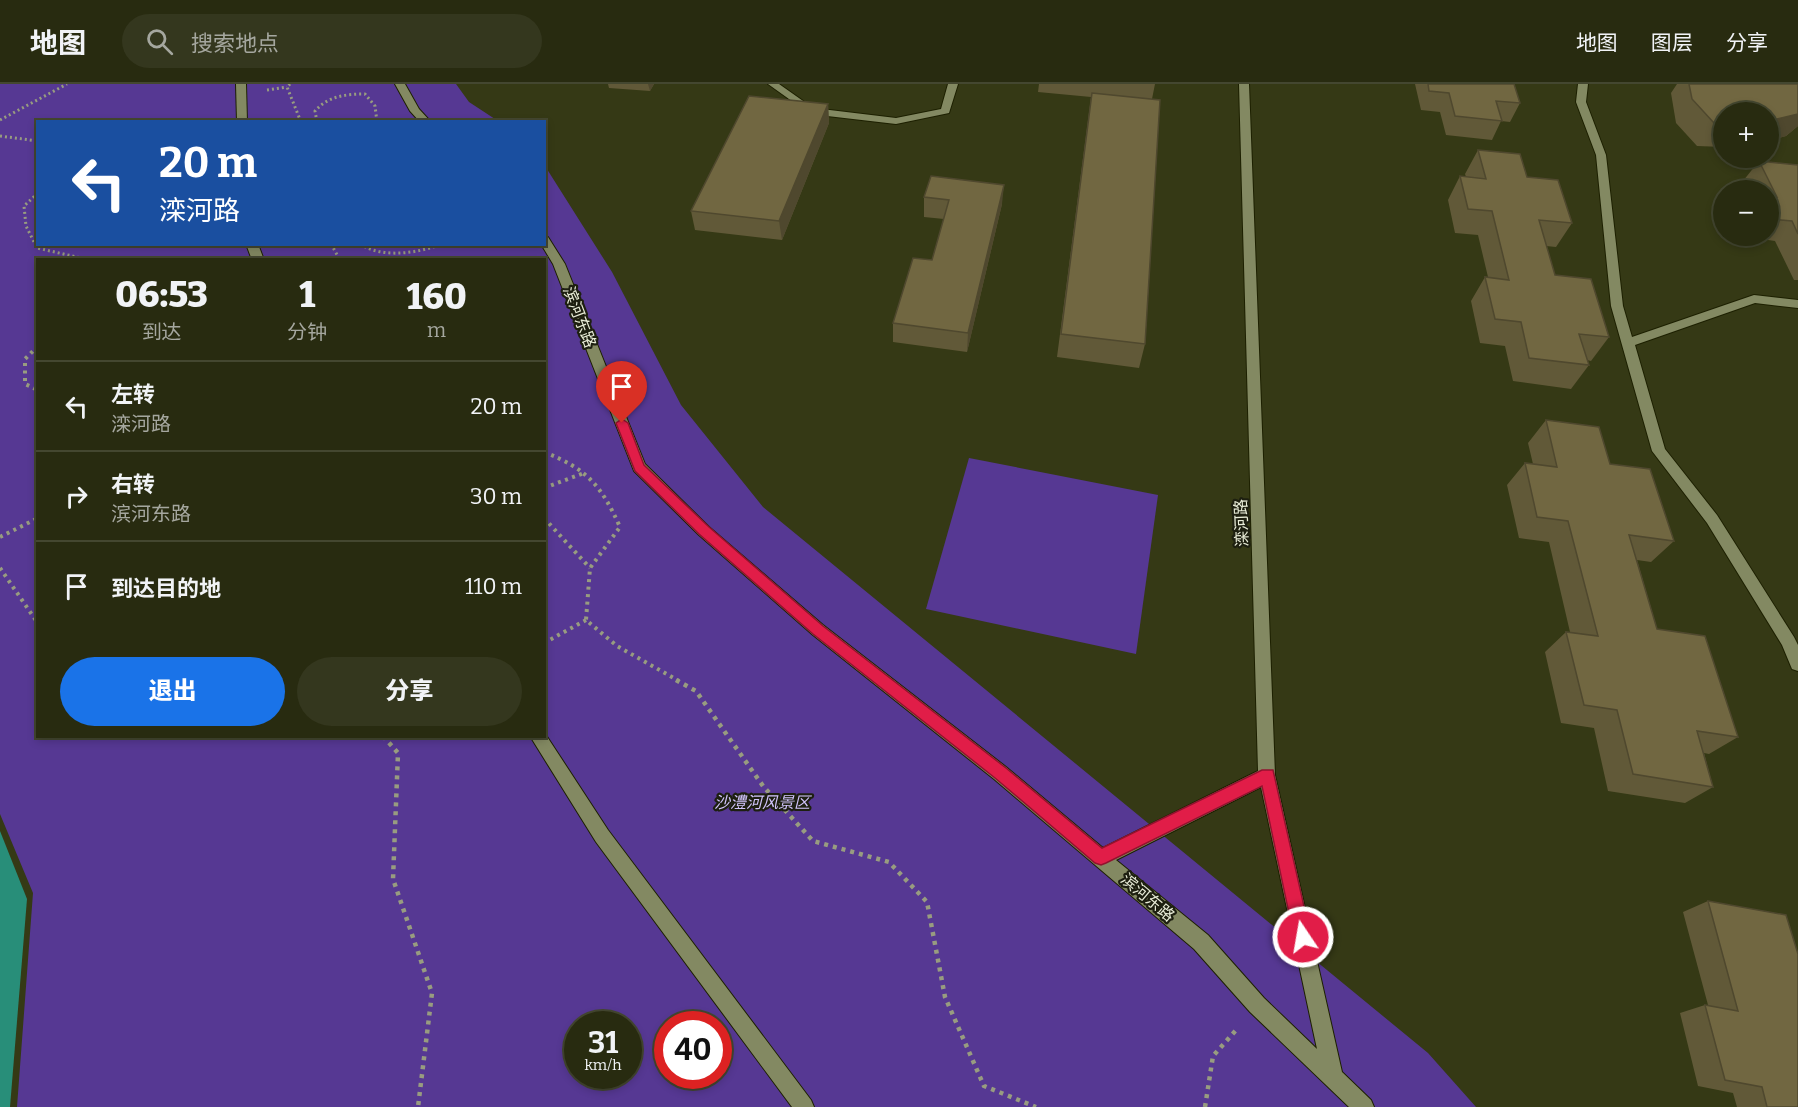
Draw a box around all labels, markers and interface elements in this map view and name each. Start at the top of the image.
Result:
search box [122,14,542,68]
icon: search [143,25,176,58]
text: 地图 [30,27,86,60]
text: 搜索地点 [191,30,279,57]
text: 地图 [1576,30,1618,56]
text: 图层 [1651,30,1693,56]
text: 分享 [1726,30,1768,56]
map controls [1713,102,1779,246]
button: + [1713,102,1779,168]
text: 20 m [159,138,257,188]
icon: left [60,144,138,222]
button: − [1713,180,1779,246]
text: 滦河路 [159,195,240,227]
text: 06:53 [115,273,208,317]
text: 1 [299,273,315,317]
text: 160 [407,275,467,319]
street label: 滨河东路 [559,284,600,350]
text: m [427,318,446,342]
text: 到达 [142,320,182,344]
text: 分钟 [287,320,327,344]
pin [596,361,647,423]
icon: arrive [605,370,638,403]
text: 左转 [111,381,155,408]
icon: left [60,390,93,423]
text: 20 m [471,393,522,420]
text: 滦河路 [111,412,171,436]
text: 右转 [111,471,155,498]
icon: right [60,480,93,513]
text: 30 m [470,483,522,510]
street label: 滦河路 [1231,499,1252,547]
text: 滨河东路 [111,502,191,526]
icon: arrive [60,570,93,603]
text: 110 m [465,573,522,600]
text: 到达目的地 [111,575,221,602]
button: 退出 [60,657,285,726]
button: 分享 [297,657,522,726]
park label: 沙澧河风景区 [714,793,812,812]
street label: 滨河东路 [1117,870,1178,925]
position arrow [1271,905,1335,969]
speed limit sign: 40 [654,1011,732,1089]
text: 31 [588,1025,618,1061]
text: km/h [584,1056,622,1074]

